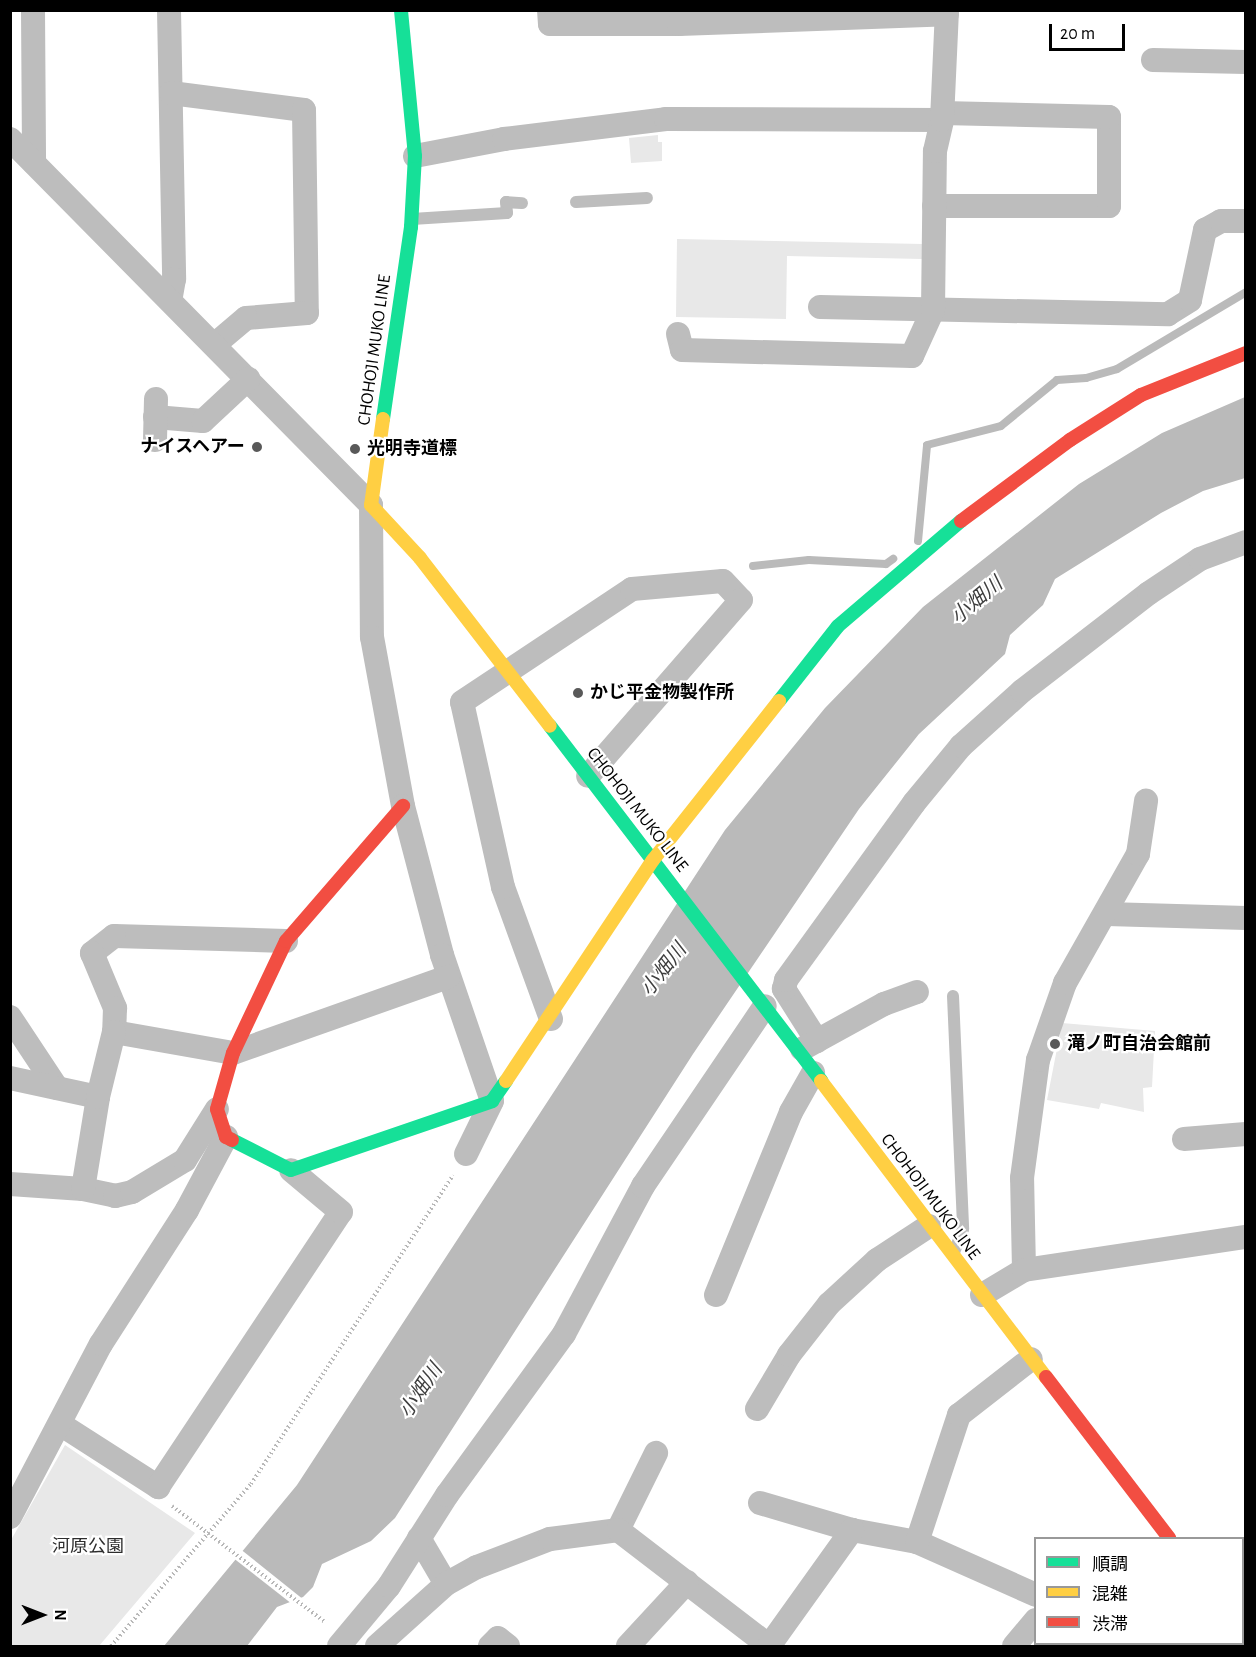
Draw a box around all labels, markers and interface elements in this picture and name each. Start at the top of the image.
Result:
scale bar [1052,12,1128,50]
text: 20 m [1060,25,1095,43]
street label: CHOHOJI MUKO LINE [354,273,396,427]
place label: ナイスヘアー [138,436,245,458]
place label: 光明寺道標 [367,438,457,460]
marker: ナイスヘアー [250,440,264,454]
marker: 光明寺道標 [348,442,362,456]
water label: 小畑川 [946,573,1008,629]
place label: かじ平金物製作所 [590,682,734,704]
marker: かじ平金物製作所 [571,686,585,700]
street label: CHOHOJI MUKO LINE [582,743,692,877]
water label: 小畑川 [636,939,692,1001]
place label: 滝ノ町自治会館前 [1067,1033,1211,1055]
marker: 滝ノ町自治会館前 [1048,1037,1062,1051]
street label: CHOHOJI MUKO LINE [876,1130,984,1264]
water label: 小畑川 [394,1359,448,1423]
park label: 河原公園 [52,1536,124,1558]
legend [1034,1537,1244,1645]
text: 順調 [1092,1556,1128,1574]
north arrow [12,1585,72,1645]
text: 混雑 [1092,1586,1128,1604]
text: N [52,1609,68,1621]
text: 渋滞 [1092,1616,1128,1634]

